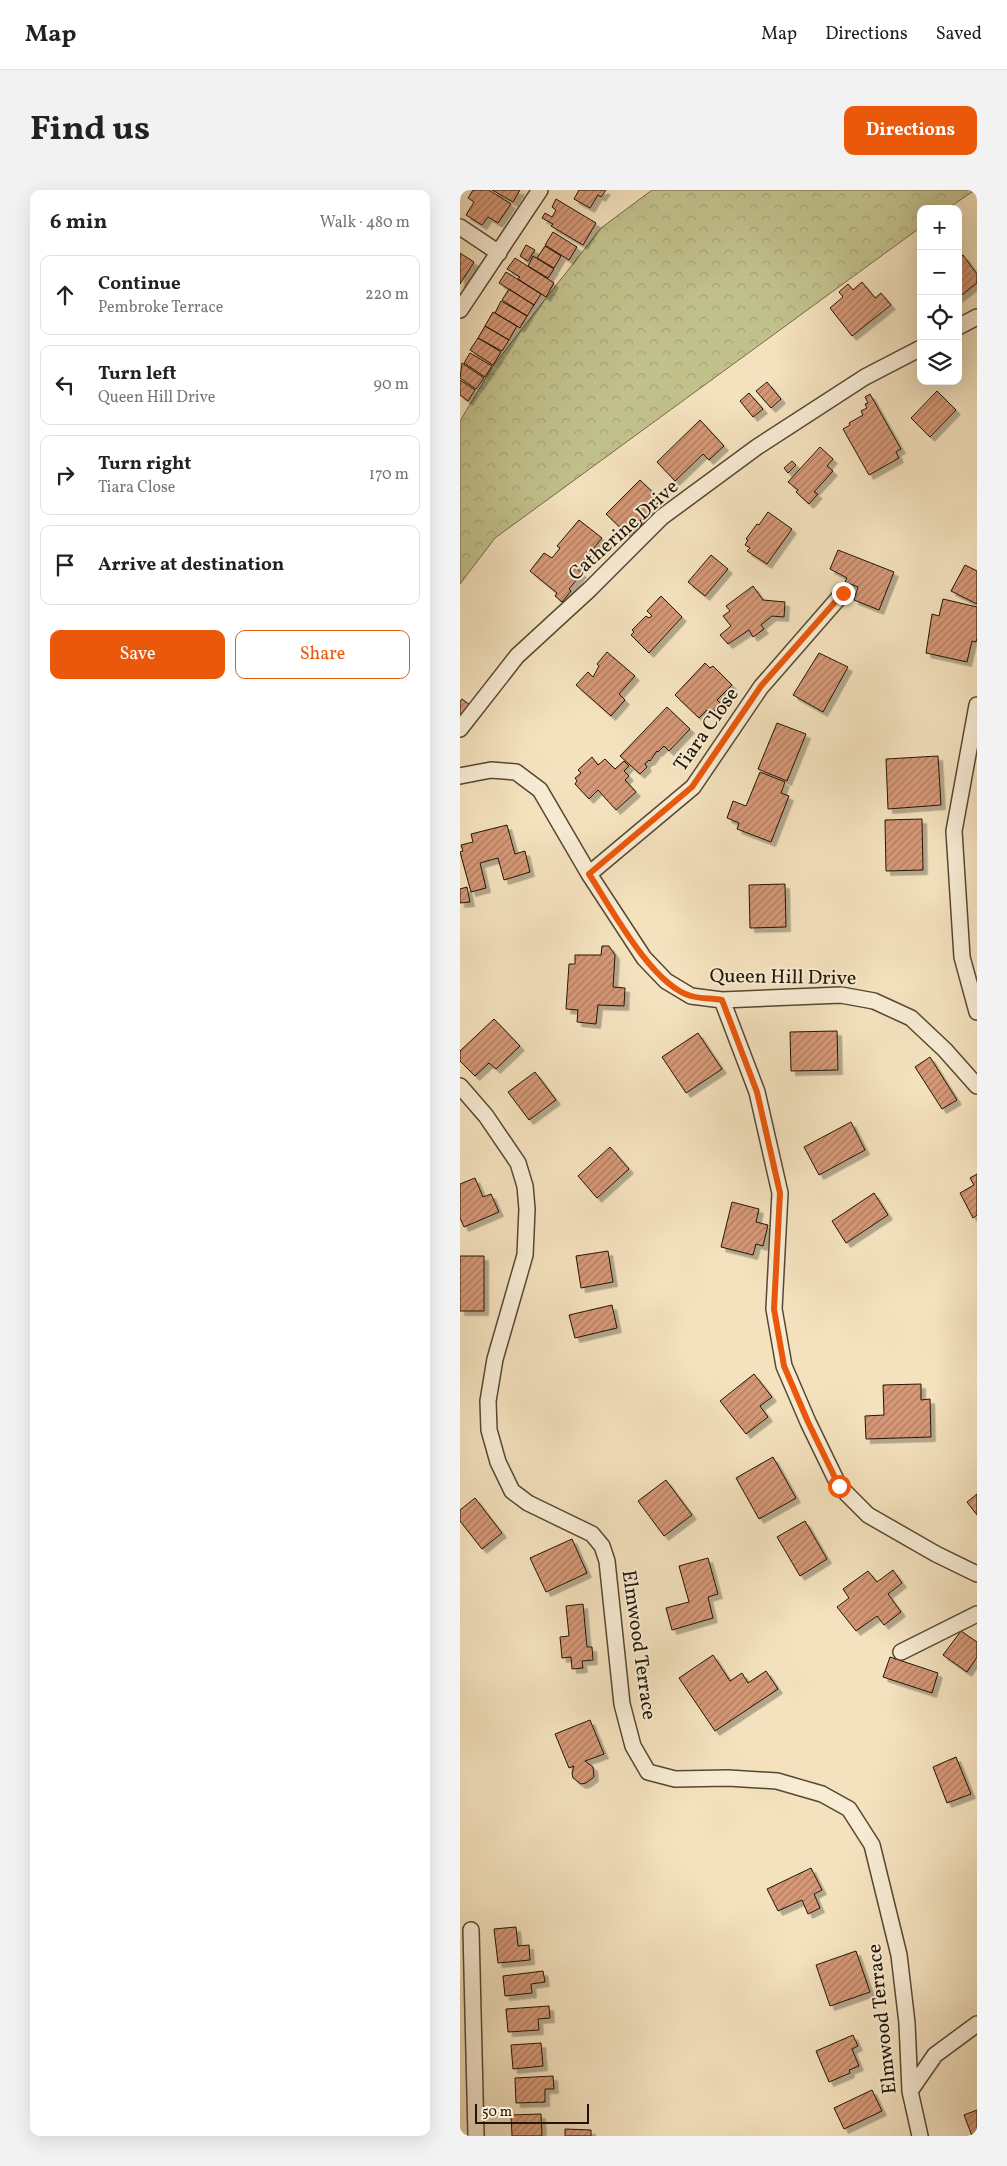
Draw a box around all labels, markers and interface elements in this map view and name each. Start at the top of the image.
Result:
text: Map [25,18,76,52]
text: Map [761,22,797,47]
text: Directions [825,22,908,47]
text: Saved [936,22,982,47]
text: Find us [30,106,150,154]
button: Directions [844,106,977,155]
map controls [917,205,962,385]
button: + [917,205,962,250]
text: 6 min [50,208,107,237]
text: Walk · 480 m [320,212,410,234]
button: − [917,250,962,295]
text: Continue [98,271,181,297]
icon: ahead [51,281,79,309]
text: 220 m [365,284,409,306]
button: locate [917,295,962,340]
text: Pembroke Terrace [98,297,223,319]
button: layers [917,340,962,385]
text: Turn left [98,361,177,387]
icon: left [51,371,79,399]
text: 90 m [373,374,409,396]
text: Queen Hill Drive [98,387,215,409]
text: Turn right [98,451,191,477]
icon: right [51,461,79,489]
text: 170 m [369,464,409,486]
street label: Catherine Drive [563,474,685,588]
text: Tiara Close [98,477,175,499]
icon: arrive [51,551,79,579]
text: Arrive at destination [98,552,284,578]
route end [832,582,855,605]
button: Save [50,630,225,679]
button: Share [235,630,410,679]
street label: Tiara Close [668,682,746,778]
street label: Queen Hill Drive [709,963,857,993]
route start [828,1475,851,1498]
street label: Elmwood Terrace [614,1568,662,1722]
street label: Elmwood Terrace [861,1942,905,2096]
scale bar [475,2101,589,2124]
text: 50 m [482,2103,512,2122]

